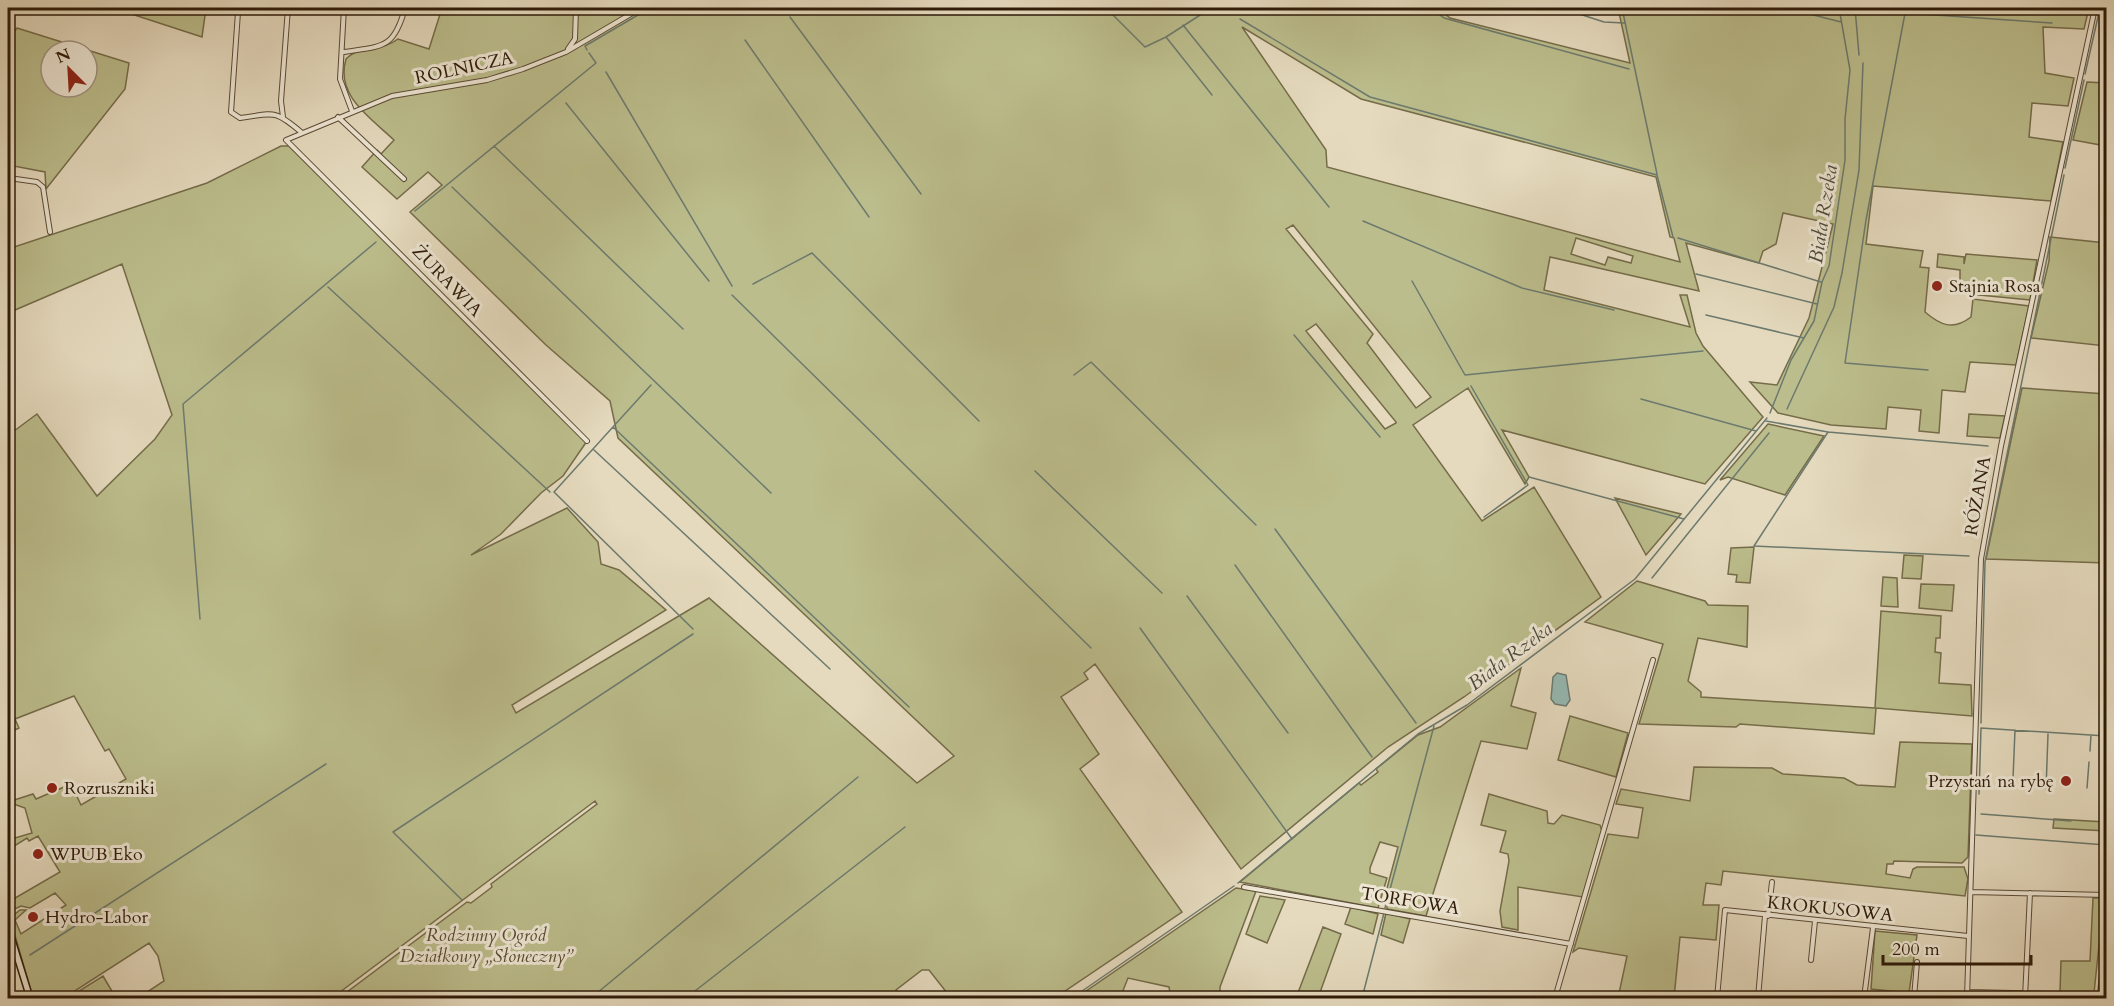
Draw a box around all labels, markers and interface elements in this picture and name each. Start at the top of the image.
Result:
north arrow [39,39,99,99]
text: N [52,43,74,69]
street label: ROLNICZA [413,45,516,91]
water label: Biała Rzeka [1802,163,1844,265]
street label: ŻURAWIA [406,239,488,323]
place label: Stajnia Rosa [1949,274,2041,299]
marker: Stajnia Rosa [1930,279,1944,293]
street label: RÓŻANA [1959,454,1997,538]
water label: Biała Rzeka [1462,615,1558,697]
place label: Przystań na rybę [1928,769,2054,794]
marker: Przystań na rybę [2059,774,2073,788]
place label: Rozruszniki [64,776,155,801]
marker: Rozruszniki [45,781,59,795]
place label: WPUB Eko [49,842,143,867]
marker: WPUB Eko [31,847,45,861]
street label: TORFOWA [1359,881,1461,921]
street label: KROKUSOWA [1766,890,1895,928]
place label: Hydro-Labor [45,905,149,930]
marker: Hydro-Labor [26,910,40,924]
park label: Rodzinny Ogród Działkowy „Słoneczny” [400,923,574,969]
scale bar [1883,928,2032,966]
text: 200 m [1892,937,1940,962]

